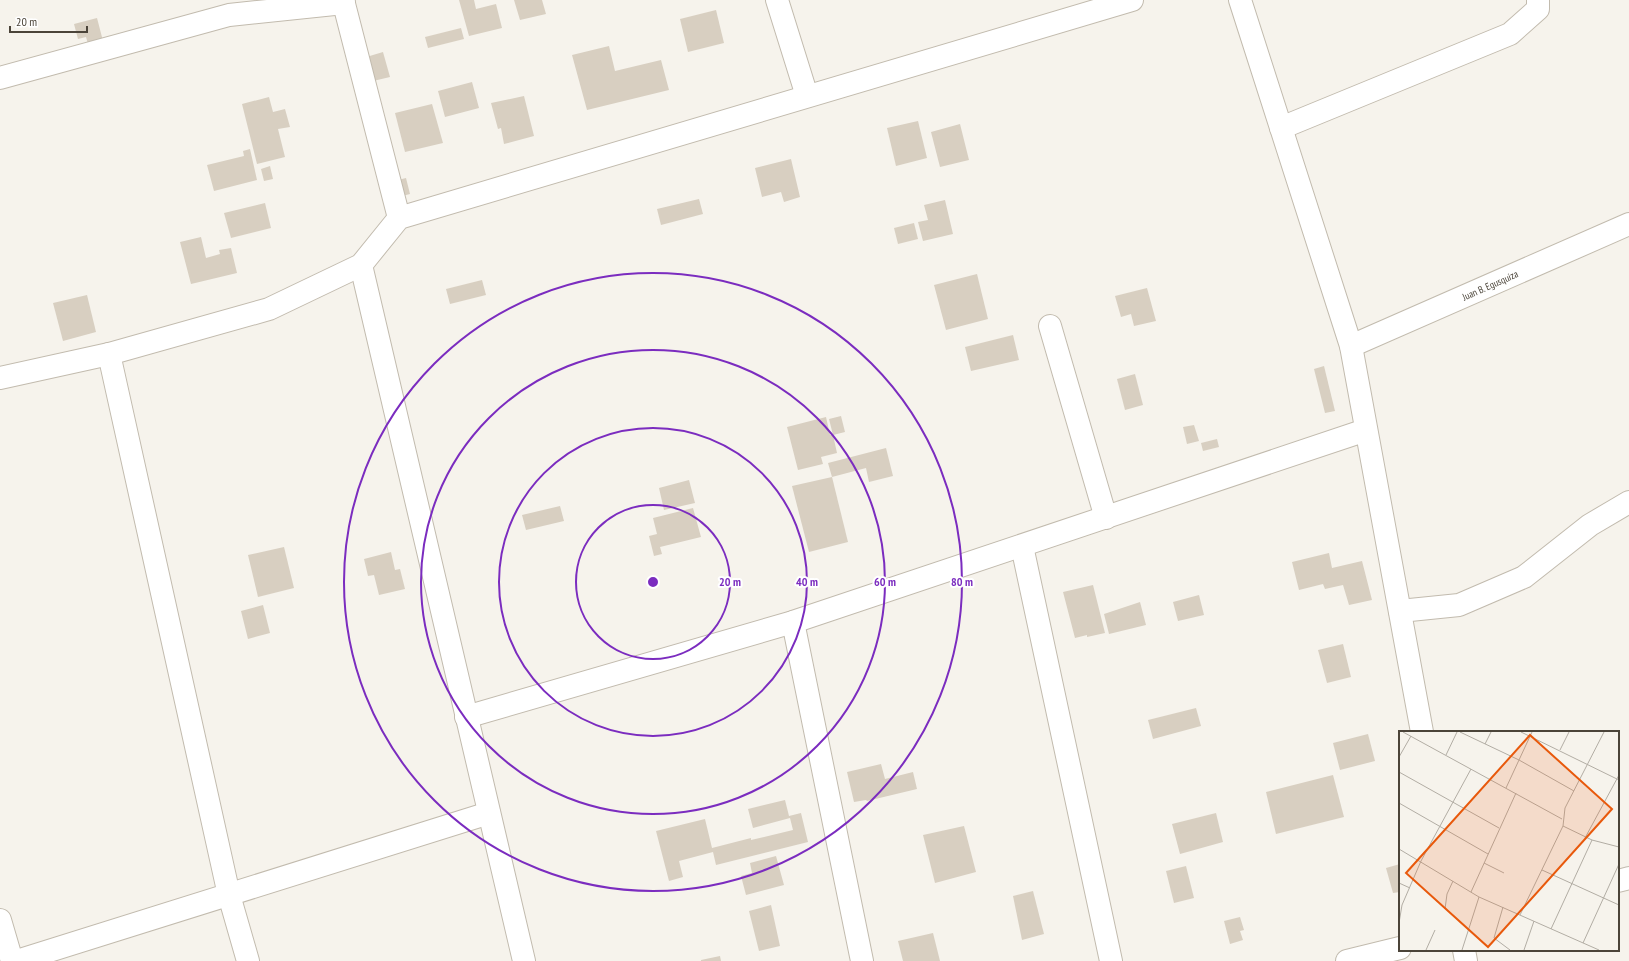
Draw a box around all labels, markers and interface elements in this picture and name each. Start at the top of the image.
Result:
scale bar [10,8,87,34]
text: 20 m [16,14,37,29]
street label: Juan B. Egusquiza [1459,267,1520,304]
text: 20 m [719,574,741,589]
text: 40 m [796,574,818,589]
text: 60 m [874,574,896,589]
text: 80 m [951,574,973,589]
centre of rings [646,575,660,589]
inset map [1399,731,1619,951]

